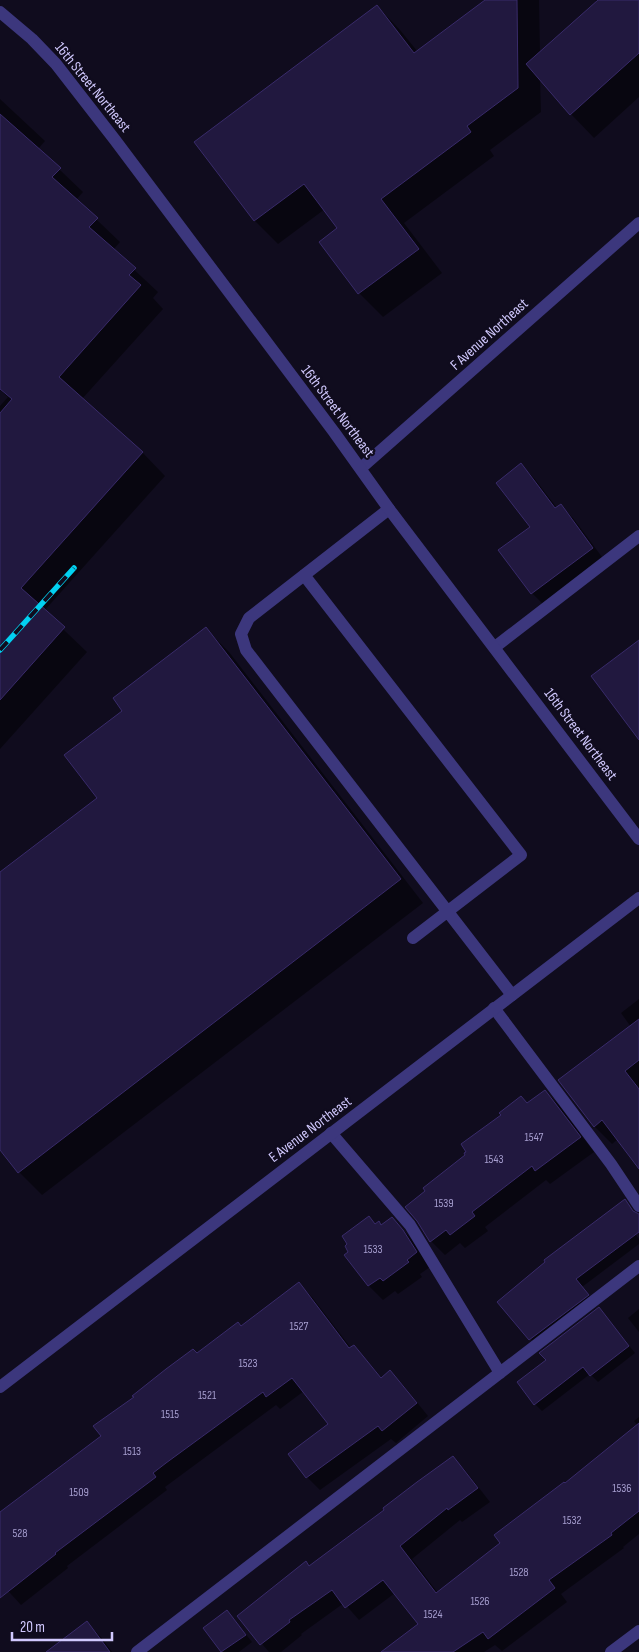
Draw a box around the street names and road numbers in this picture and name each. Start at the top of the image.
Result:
street label: 16th Street Northeast [51,38,135,137]
street label: F Avenue Northeast [446,294,533,374]
street label: 16th Street Northeast [297,362,379,461]
street label: 16th Street Northeast [540,685,622,784]
street label: E Avenue Northeast [265,1092,356,1167]

